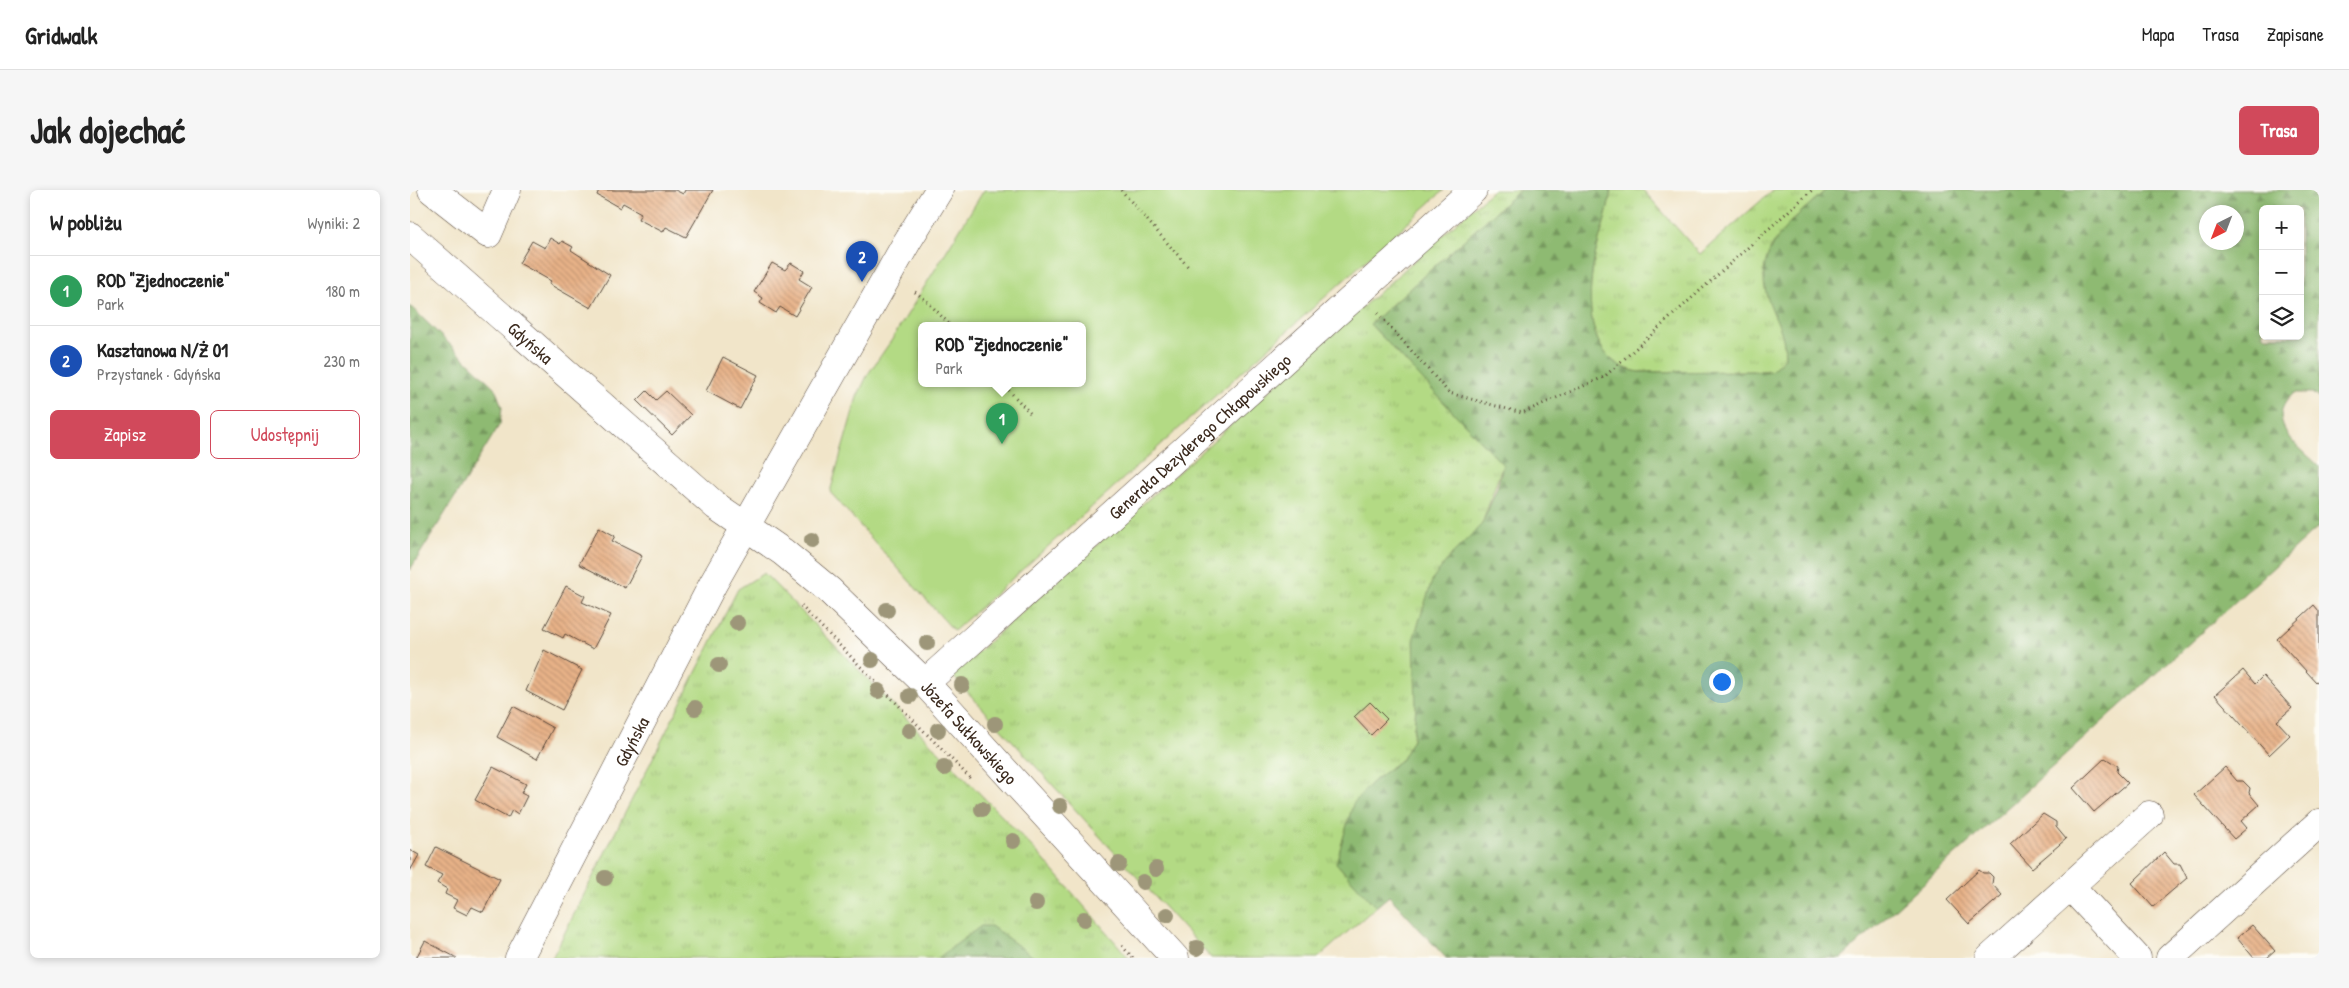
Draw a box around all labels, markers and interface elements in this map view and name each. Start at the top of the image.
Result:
text: Gridwalk [25,19,97,51]
text: Mapa [2142,22,2174,47]
text: Trasa [2202,22,2239,47]
text: Zapisane [2267,22,2324,47]
button: Trasa [2239,106,2319,155]
text: Jak dojechać [30,107,185,154]
north arrow [2199,205,2244,250]
map controls [2259,205,2304,340]
button: + [2259,205,2304,250]
text: W pobliżu [50,208,122,237]
text: Wyniki: 2 [307,212,360,234]
pin: 2 [846,241,878,282]
button: − [2259,250,2304,295]
text: ROD "Zjednoczenie" [97,267,230,293]
text: 1 [63,280,69,302]
text: 180 m [326,280,360,302]
text: Park [97,293,124,315]
button: layers [2259,295,2304,340]
street label: Gdyńska [503,316,559,369]
popup [918,322,1086,387]
text: ROD "Zjednoczenie" [936,331,1068,357]
text: Kasztanowa N/Ż 01 [97,337,228,363]
street label: Generała Dezyderego Chłapowskiego [1103,347,1296,525]
text: 2 [62,350,70,372]
text: 230 m [324,350,360,372]
text: Park [936,357,962,379]
text: Przystanek · Gdyńska [97,363,220,385]
pin: 1 [986,403,1018,444]
button: Zapisz [50,410,200,459]
button: Udostępnij [210,410,360,459]
your location [1709,669,1735,695]
street label: Józefa Sułkowskiego [916,675,1024,790]
street label: Gdyńska [608,712,655,771]

